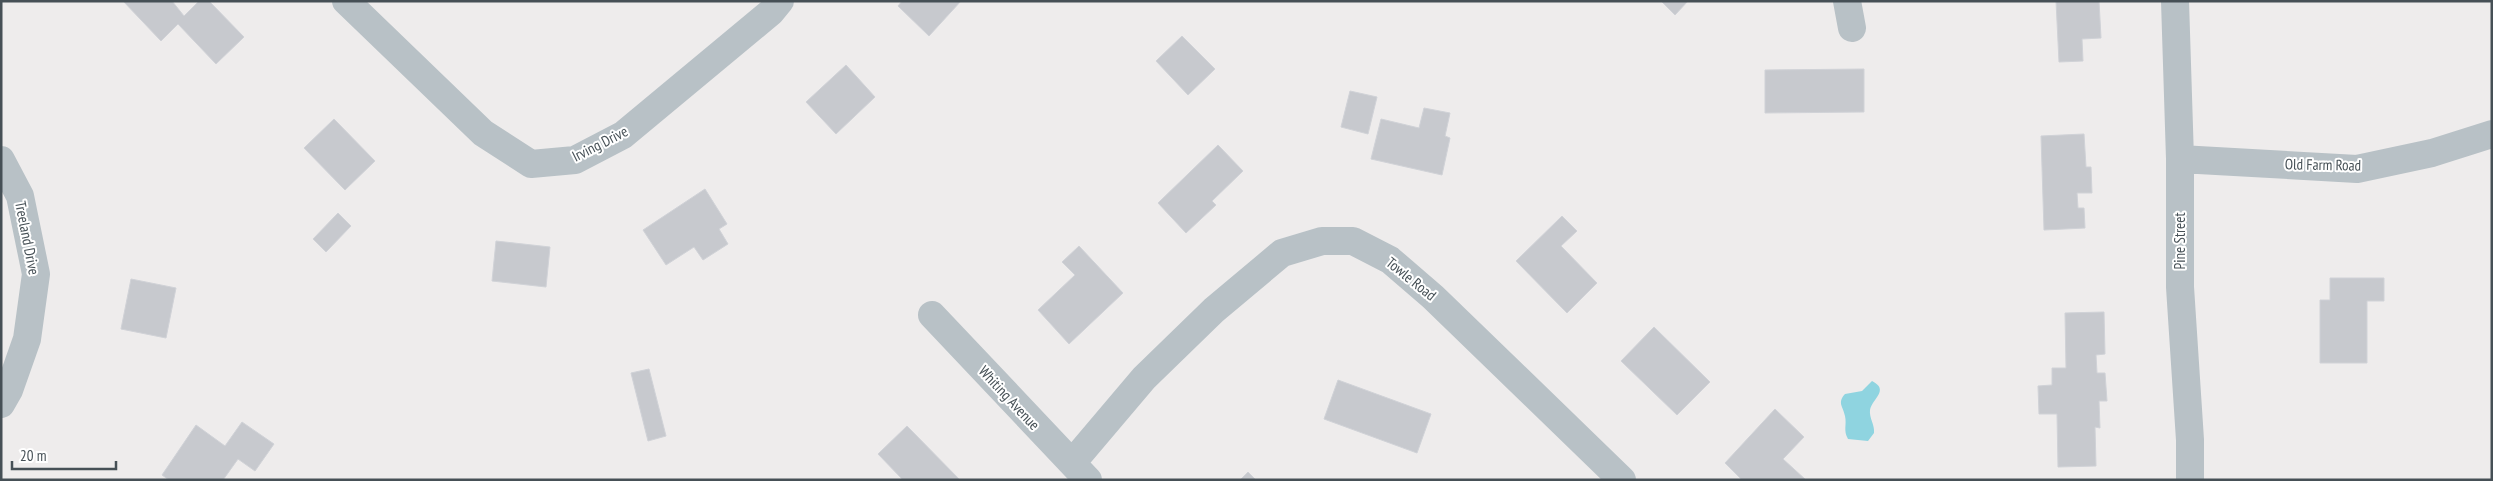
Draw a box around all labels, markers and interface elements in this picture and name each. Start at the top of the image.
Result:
street label: Irving Drive [569,121,631,166]
street label: Old Farm Road [2285,154,2361,175]
street label: Treeland Drive [11,199,44,276]
street label: Pine Street [2170,212,2189,270]
street label: Towle Road [1382,253,1440,305]
street label: Whiting Avenue [975,362,1044,434]
scale bar [12,438,116,470]
text: 20 m [20,446,46,465]

